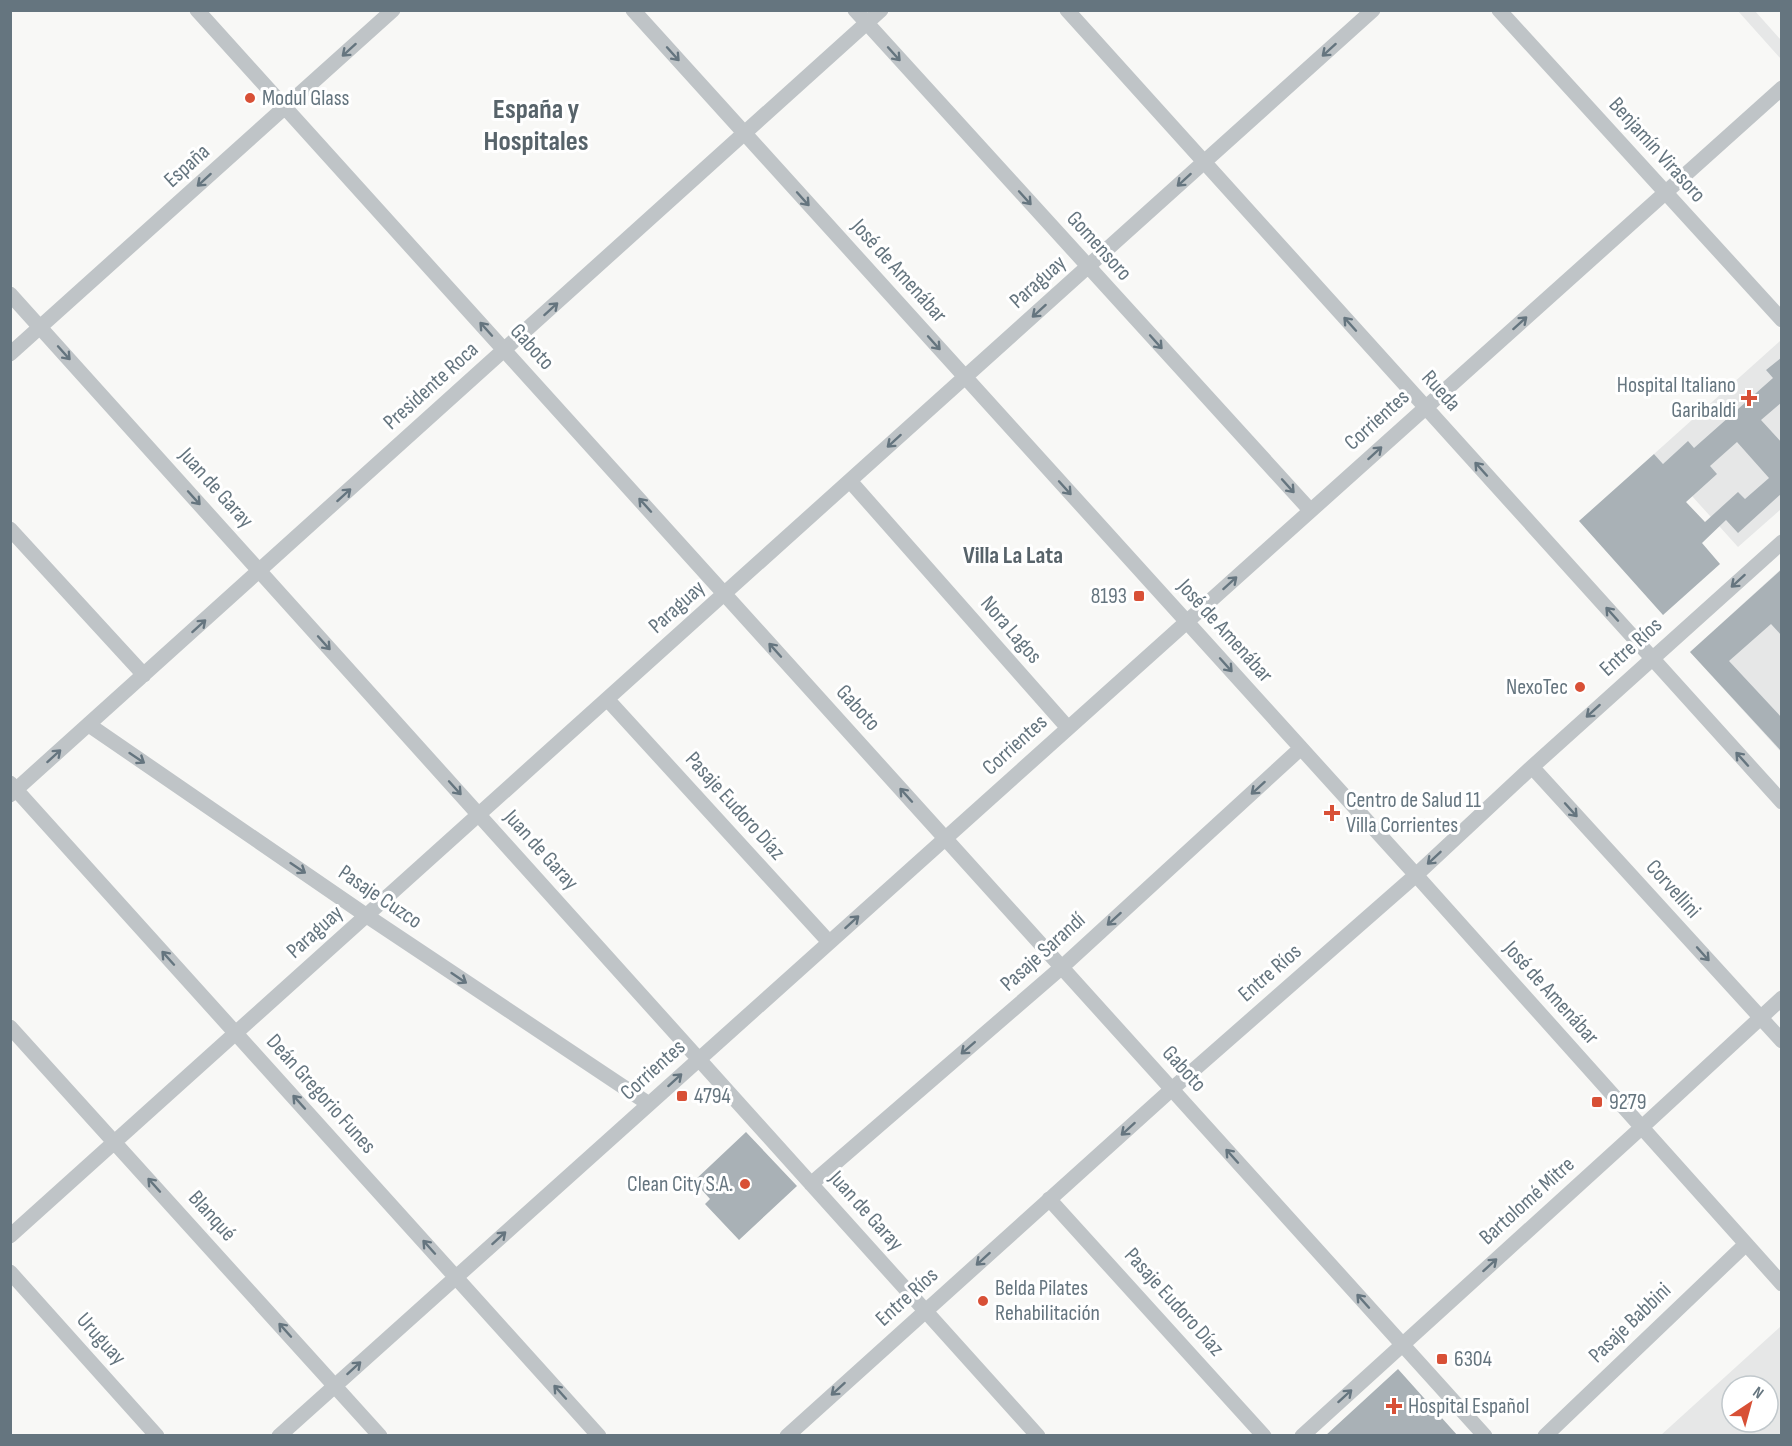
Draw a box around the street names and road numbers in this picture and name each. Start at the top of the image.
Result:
street label: Benjamín Virasoro [1603,92,1711,208]
street label: España [158,138,216,194]
street label: Gomensoro [1061,206,1137,286]
street label: José de Amenábar [845,213,953,328]
street label: Paraguay [1004,249,1072,314]
street label: Gaboto [504,318,560,376]
street label: Presidente Roca [378,336,484,436]
street label: Rueda [1416,365,1466,417]
street label: Corrientes [1339,384,1415,456]
street label: Juan de Garay [172,442,259,534]
street label: José de Amenábar [1171,573,1279,688]
street label: Paraguay [643,574,711,639]
street label: Nora Lagos [974,591,1048,669]
street label: Entre Ríos [1594,612,1668,682]
street label: Gaboto [830,679,886,737]
street label: Corrientes [977,709,1053,781]
street label: Pasaje Eudoro Díaz [679,746,791,866]
street label: Juan de Garay [497,804,584,896]
street label: Corvellini [1640,854,1706,924]
street label: Pasaje Cuzco [333,859,427,935]
street label: Paraguay [281,899,349,964]
street label: Pasaje Sarandí [995,906,1092,997]
street label: José de Amenábar [1497,935,1605,1050]
street label: Entre Ríos [1233,938,1307,1008]
street label: Deán Gregorio Funes [260,1029,382,1159]
street label: Corrientes [615,1034,691,1106]
street label: Gaboto [1156,1040,1212,1098]
street label: Bartolomé Mitre [1474,1151,1580,1251]
street label: Juan de Garay [822,1165,909,1257]
street label: Blanqué [182,1185,242,1247]
street label: Pasaje Eudoro Díaz [1118,1242,1230,1362]
street label: Entre Ríos [870,1262,944,1332]
street label: Pasaje Babbini [1583,1277,1677,1369]
street label: Uruguay [70,1307,132,1371]

